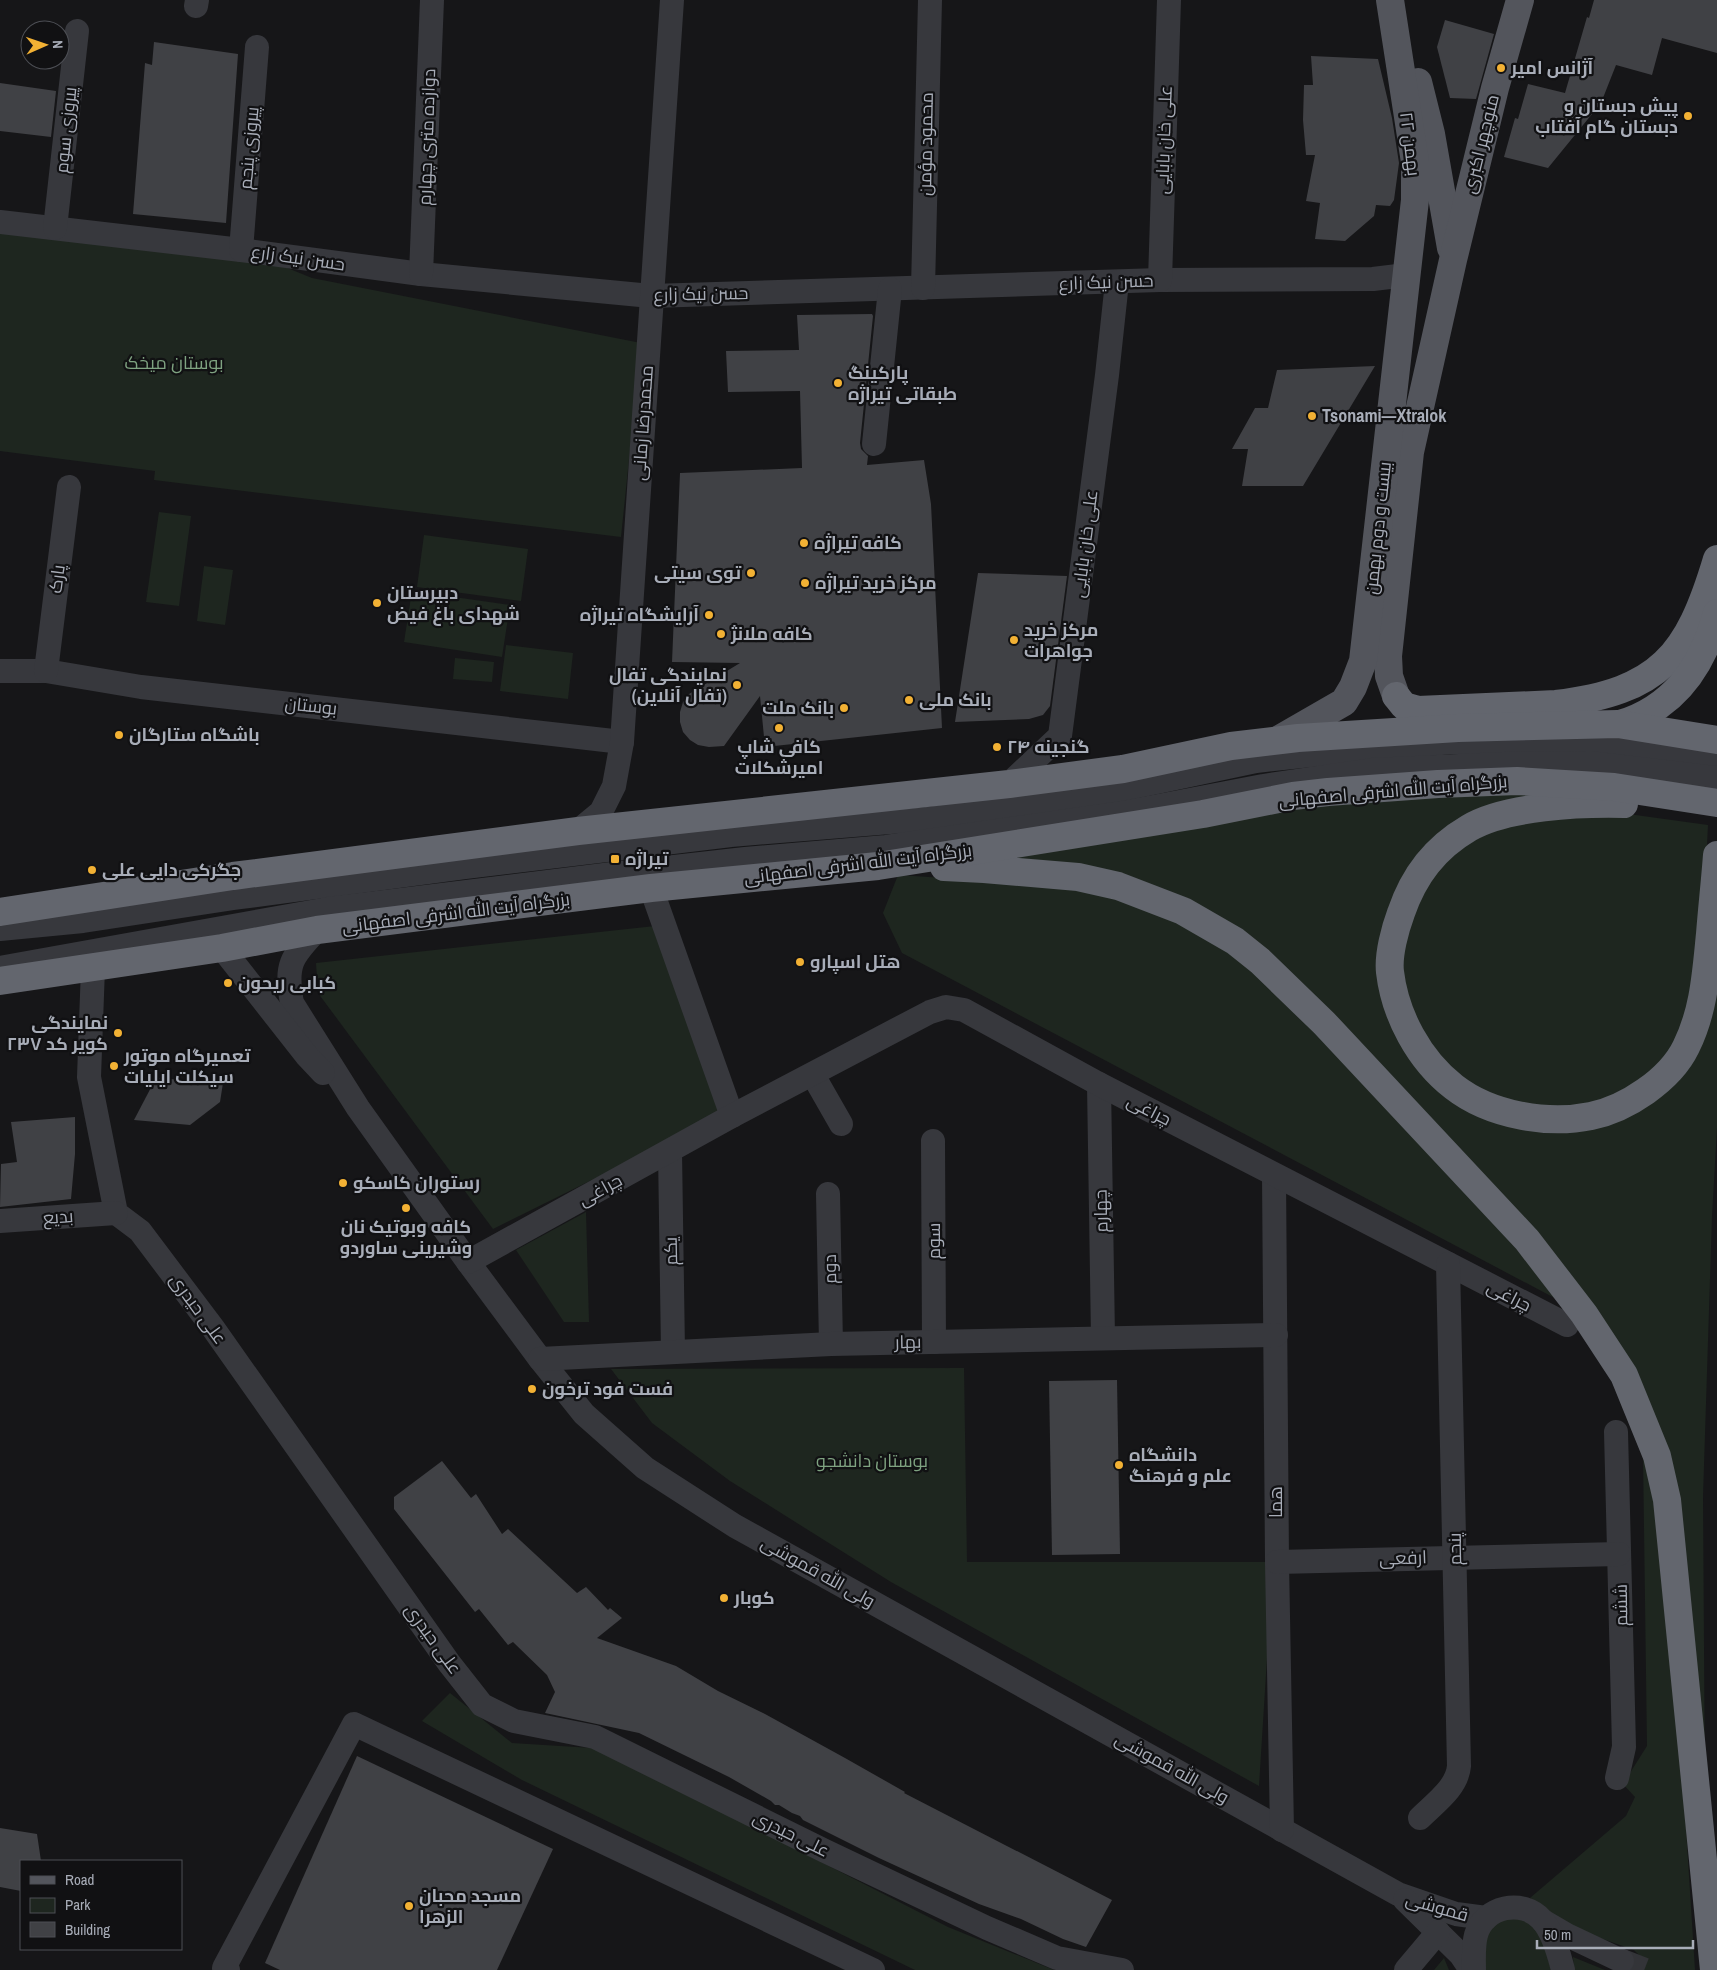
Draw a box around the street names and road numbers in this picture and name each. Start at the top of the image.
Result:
street label: دوازده متری چهارم [412,68,441,206]
street label: پیروزی سوم [49,85,82,174]
street label: علی خان بابایی [1149,85,1178,195]
street label: محمود مؤمن [912,92,939,196]
street label: منوچهر اکبری [1456,92,1505,196]
street label: پیروزی پنجم [232,105,265,190]
street label: ۲۲ بهمن [1394,110,1427,177]
street label: حسن نیک زارع [249,239,347,276]
street label: حسن نیک زارع [1058,267,1154,296]
street label: حسن نیک زارع [653,280,749,307]
street label: محمدرضا زمانی [626,365,659,481]
street label: بیست و دوم بهمن [1358,460,1397,596]
street label: علی خان بابایی [1065,489,1104,599]
street label: پارک [42,563,71,595]
street label: بوستان [284,690,339,721]
street label: بزرگراه آیت الله اشرفی اصفهانی [1278,768,1508,813]
street label: بزرگراه آیت الله اشرفی اصفهانی [743,837,973,890]
street label: بزرگراه آیت الله اشرفی اصفهانی [341,886,571,939]
street label: چراغی [1123,1088,1176,1131]
street label: چراغی [573,1167,626,1212]
street label: چهارم [1088,1189,1113,1233]
street label: بدیع [42,1203,74,1230]
street label: سوم [921,1223,946,1259]
street label: یکم [658,1236,683,1265]
street label: دوم [817,1254,842,1284]
street label: علی حیدری [164,1268,233,1349]
street label: چراغی [1483,1274,1536,1317]
street label: بهار [893,1329,922,1354]
street label: هما [1263,1486,1288,1518]
street label: ولی الله قموشی [757,1530,880,1613]
street label: پنجم [1442,1532,1467,1566]
street label: ارفعی [1379,1544,1427,1571]
street label: ششم [1608,1584,1633,1626]
street label: علی حیدری [399,1598,468,1679]
street label: ولی الله قموشی [1111,1726,1234,1809]
street label: علی حیدری [749,1804,834,1863]
street label: قموشی [1403,1886,1471,1927]

